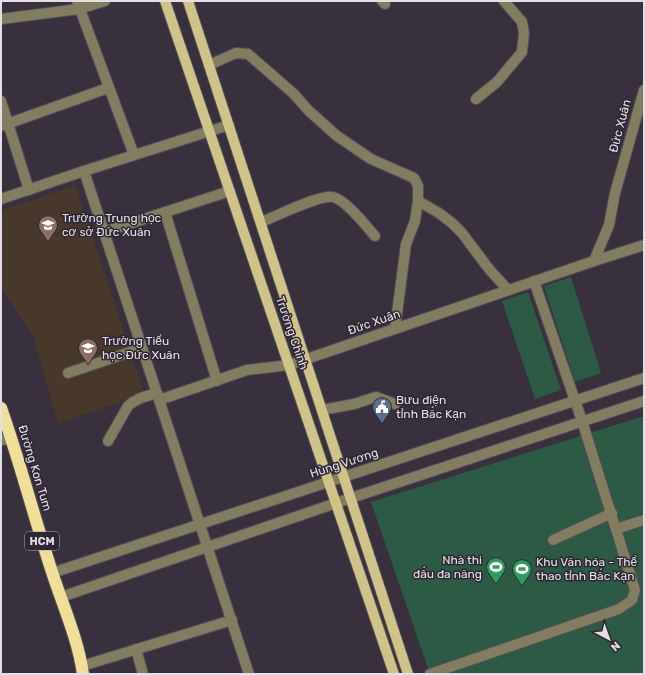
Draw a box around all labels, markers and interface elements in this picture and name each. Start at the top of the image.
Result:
street label: Đức Xuân [606,98,634,154]
place label: Trường Trung học cơ sở Đức Xuân [62,211,162,239]
school or university icon: Trường Trung học cơ sở Đức Xuân [37,214,59,242]
street label: Trường Chinh [273,295,311,371]
street label: Đức Xuân [346,307,402,337]
place label: Trường Tiểu học Đức Xuân [102,334,180,362]
school or university icon: Trường Tiểu học Đức Xuân [77,337,99,365]
place label: Bưu điện tỉnh Bắc Kạn [396,393,466,421]
public building icon: Bưu điện tỉnh Bắc Kạn [371,396,393,424]
street label: Đường Kon Tum [15,423,55,513]
street label: Hùng Vương [308,445,380,481]
road number: HCM [25,532,59,550]
place label: Nhà thi đấu đa năng [413,553,482,581]
place label: Khu Văn hóa - Thể thao tỉnh Bắc Kạn [536,555,638,583]
sports icon: Nhà thi đấu đa năng [485,556,507,584]
sports icon: Khu Văn hóa - Thể thao tỉnh Bắc Kạn [511,558,533,586]
north arrow [589,619,629,659]
text: N [608,639,622,654]

